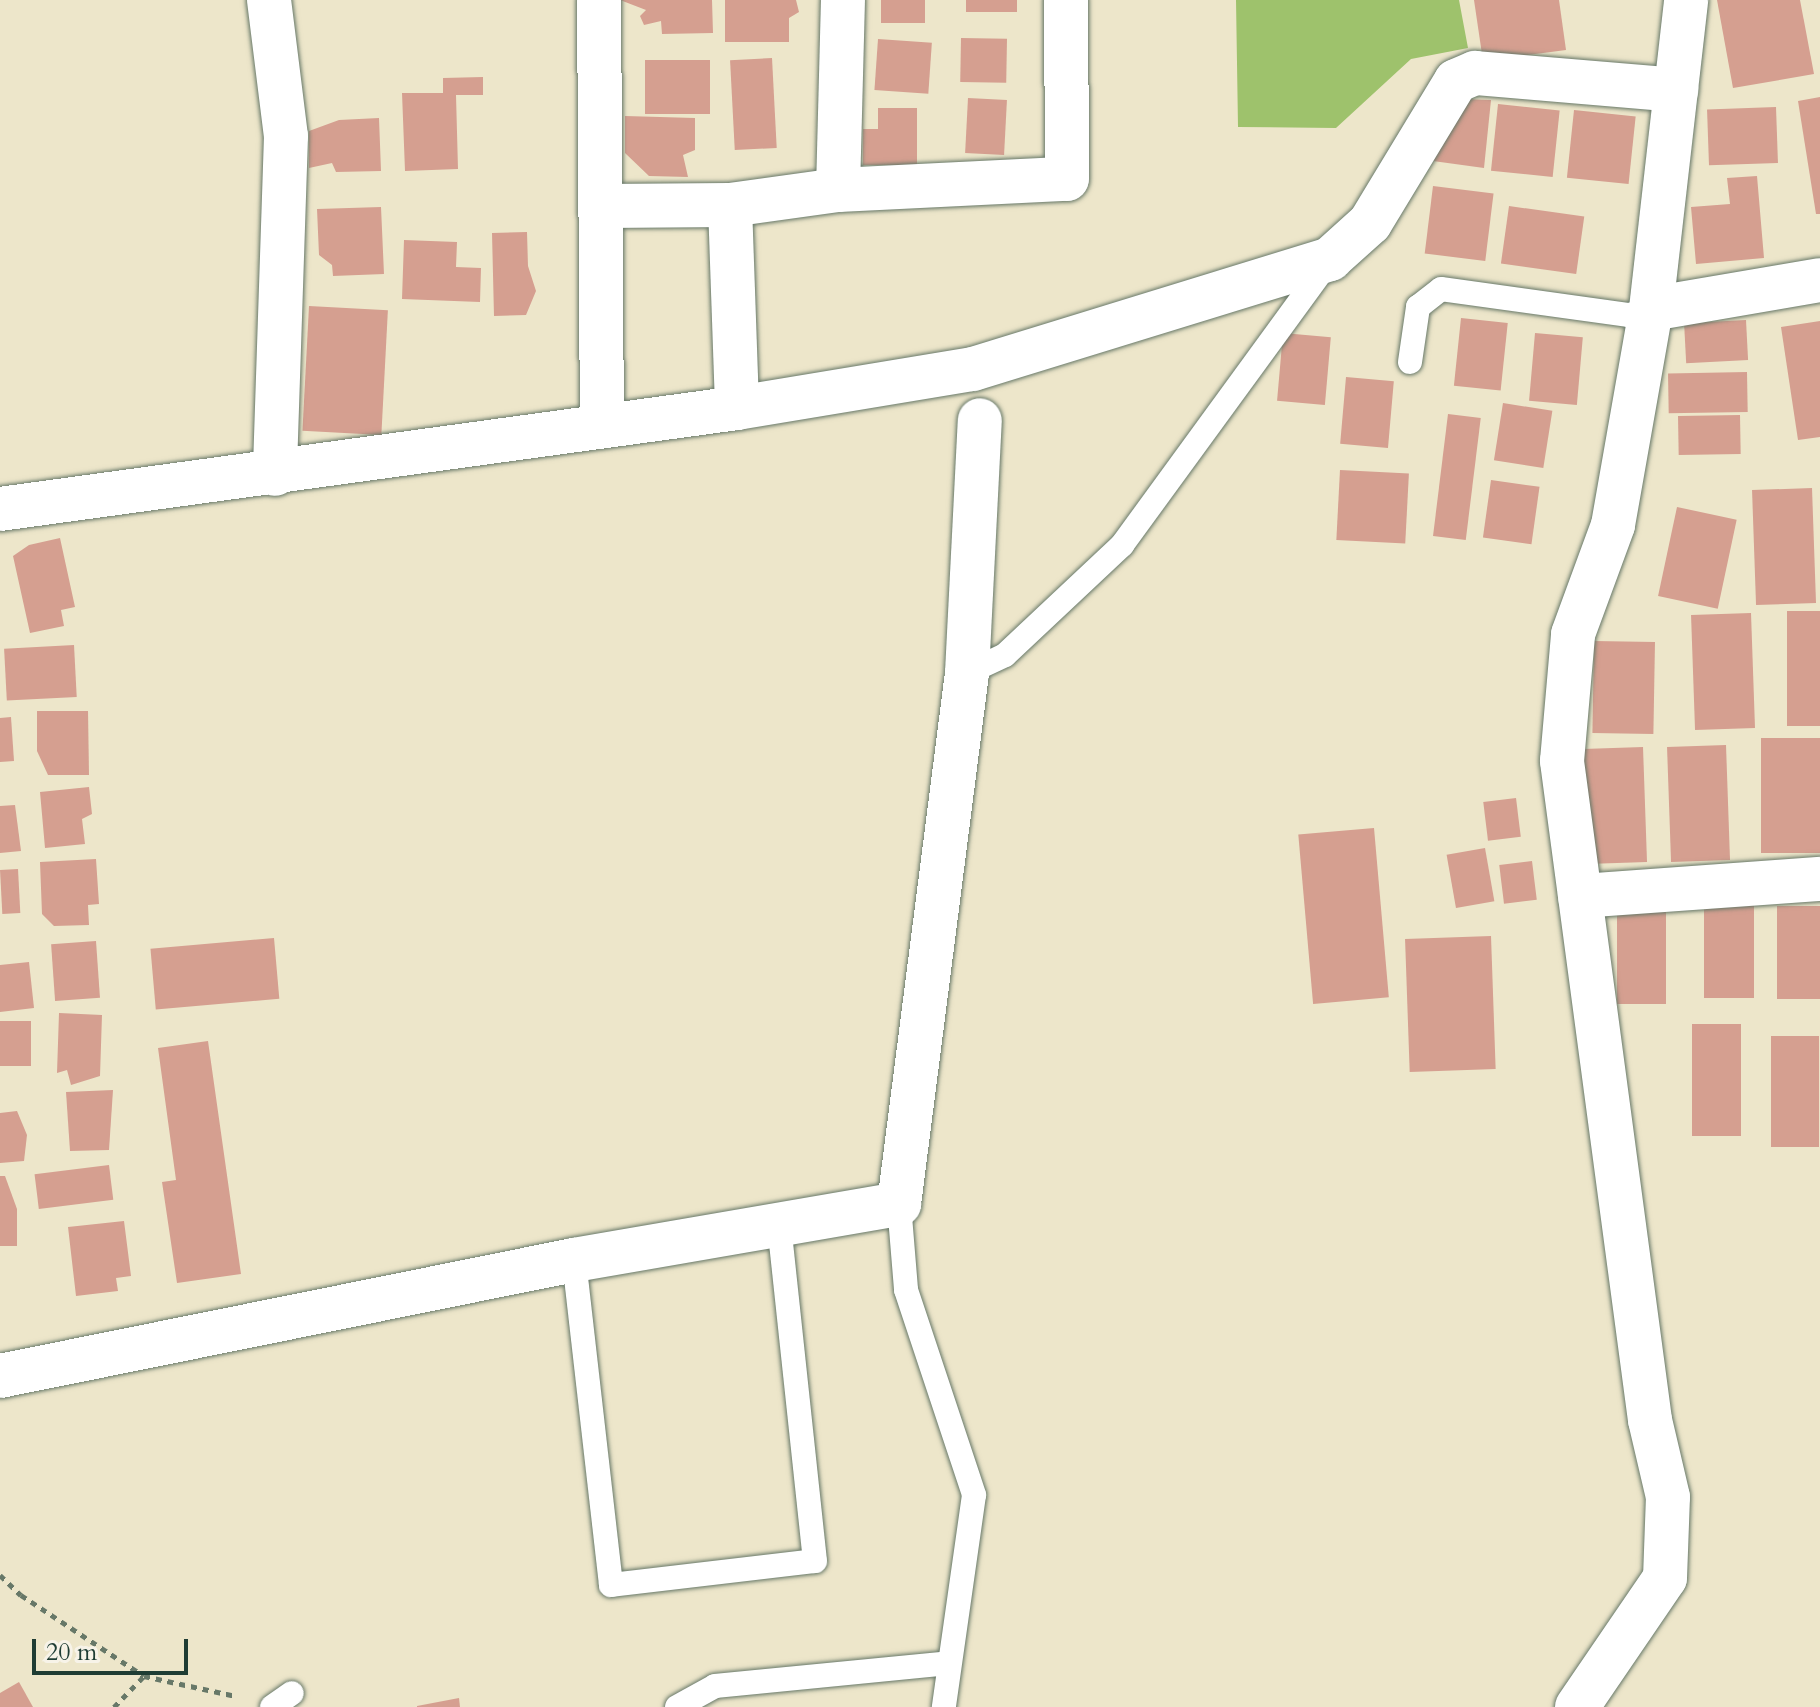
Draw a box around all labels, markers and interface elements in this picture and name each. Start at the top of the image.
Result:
scale bar [36,1623,192,1673]
text: 20 m [46,1636,97,1669]

